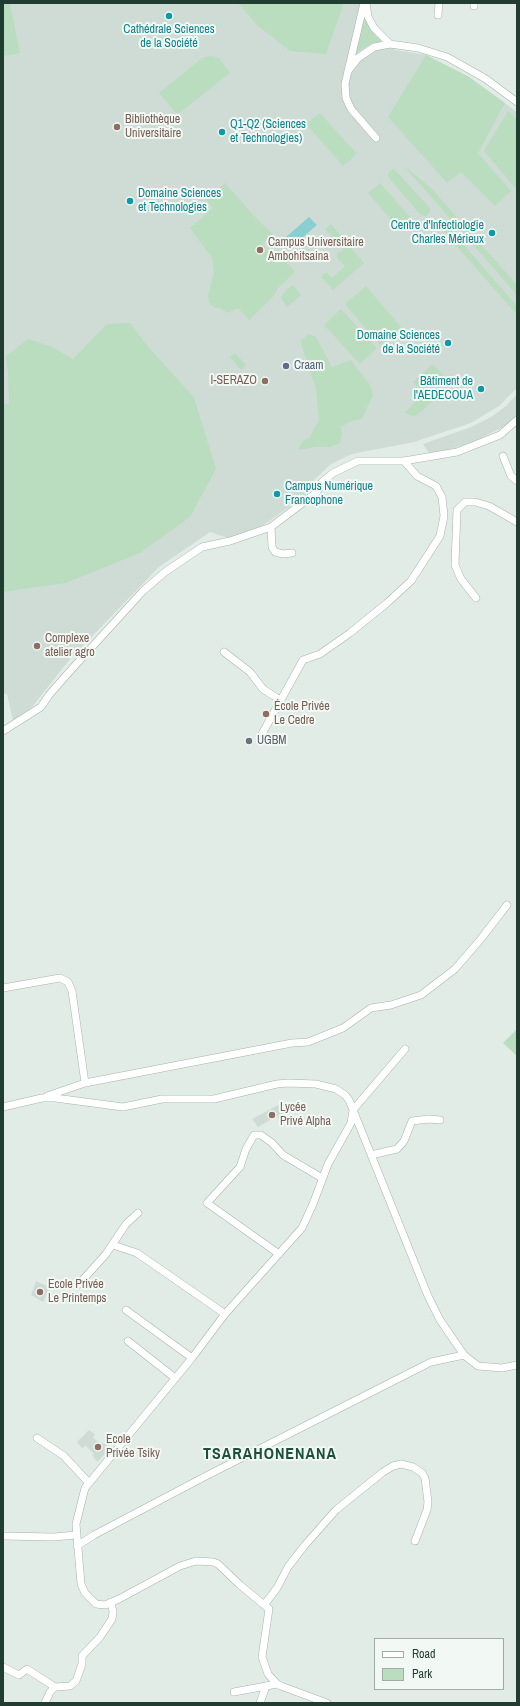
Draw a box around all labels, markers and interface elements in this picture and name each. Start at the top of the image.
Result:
marker: Cathédrale Sciences de la Société [164,11,174,21]
place label: Cathédrale Sciences de la Société [123,23,215,51]
place label: Bibliothèque Universitaire [125,113,181,141]
place label: Q1-Q2 (Sciences et Technologies) [230,118,306,146]
marker: Bibliothèque Universitaire [112,122,122,132]
marker: Q1-Q2 (Sciences et Technologies) [217,127,227,137]
place label: Domaine Sciences et Technologies [138,187,221,215]
marker: Domaine Sciences et Technologies [125,196,135,206]
place label: Centre d'Infectiologie Charles Mérieux [391,219,484,247]
marker: Centre d'Infectiologie Charles Mérieux [487,228,497,238]
place label: Campus Universitaire Ambohitsaina [268,236,364,264]
marker: Campus Universitaire Ambohitsaina [255,245,265,255]
place label: Domaine Sciences de la Société [357,329,440,357]
marker: Domaine Sciences de la Société [443,338,453,348]
place label: Craam [294,359,324,373]
marker: Craam [281,361,291,371]
place label: I-SERAZO [211,374,257,388]
place label: Bâtiment de l'AEDECOUA [414,375,473,403]
marker: I-SERAZO [260,376,270,386]
marker: Bâtiment de l'AEDECOUA [476,384,486,394]
place label: Campus Numérique Francophone [285,480,373,508]
marker: Campus Numérique Francophone [272,489,282,499]
place label: Complexe atelier agro [45,632,95,660]
marker: Complexe atelier agro [32,641,42,651]
place label: École Privée Le Cedre [274,700,330,728]
marker: École Privée Le Cedre [261,709,271,719]
place label: UGBM [257,734,287,748]
marker: UGBM [244,736,254,746]
place label: Lycée Privé Alpha [280,1101,331,1129]
marker: Lycée Privé Alpha [267,1110,277,1120]
place label: Ecole Privée Le Printemps [48,1278,107,1306]
marker: Ecole Privée Le Printemps [35,1287,45,1297]
place label: Ecole Privée Tsiky [106,1433,160,1461]
marker: Ecole Privée Tsiky [93,1442,103,1452]
district label: TSARAHONENANA [203,1445,337,1465]
legend [374,1638,504,1690]
text: Road [412,1646,436,1662]
text: Park [412,1666,432,1682]

